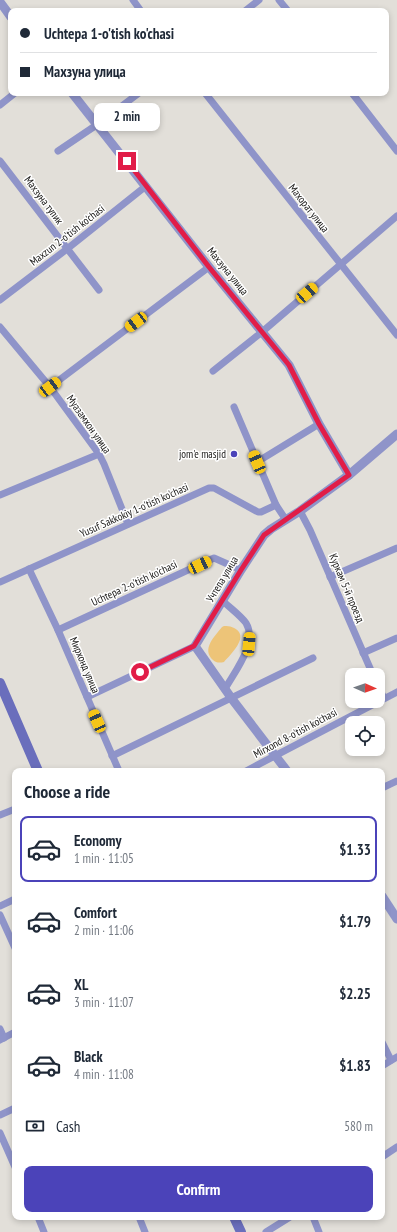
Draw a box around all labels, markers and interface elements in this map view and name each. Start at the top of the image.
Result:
text: Uchtepa 1-o'tish ko'chasi [44,24,174,43]
text: Махзуна улица [44,62,126,81]
callout: 2 min [94,103,160,131]
text: 2 min [114,108,140,125]
route end [118,152,136,170]
street label: Махзуна тупик [21,173,67,228]
street label: Махорат улица [286,181,332,235]
street label: Maxzun 2-o'tish ko'chasi [27,201,107,269]
street label: Махзуна улица [204,244,252,298]
car [294,281,320,305]
car [123,310,149,334]
car [37,375,63,399]
street label: Муазамхон улица [64,392,114,456]
place label: jom'e masjid [179,447,226,461]
marker: jom'e masjid [229,449,239,459]
car [247,449,267,475]
street label: Yusuf Sakkokiy 1-o'tish ko'chasi [78,480,190,540]
street label: Куркам 5-й проезд [326,551,368,625]
street label: Учтепа улица [203,553,241,605]
car [187,554,213,576]
street label: Uchtepa 2-o'tish ko'chasi [89,557,179,609]
car [242,632,256,656]
street label: Мирхонд улица [67,635,103,695]
route start [131,663,149,681]
north arrow [345,668,385,708]
map controls [345,668,385,756]
street label: Mirxond 8-o'tish ko'chasi [251,705,339,761]
car [87,708,107,734]
button: locate [345,716,385,756]
text: Choose a ride [24,780,110,803]
icon: car [26,831,62,867]
text: Economy [74,831,122,850]
text: $1.33 [339,840,371,859]
text: 1 min · 11:05 [74,850,134,867]
icon: car [26,903,62,939]
text: Comfort [74,903,117,922]
text: $1.79 [339,912,371,931]
text: 2 min · 11:06 [74,922,134,939]
icon: car [26,975,62,1011]
text: XL [74,975,88,994]
text: $2.25 [339,984,371,1003]
text: 3 min · 11:07 [74,994,134,1011]
icon: car [26,1047,62,1083]
text: Black [74,1047,103,1066]
text: $1.83 [339,1056,371,1075]
text: 4 min · 11:08 [74,1066,134,1083]
icon: cash [24,1115,46,1137]
text: Cash [56,1117,80,1136]
text: 580 m [344,1118,373,1135]
button: Confirm [24,1166,373,1212]

